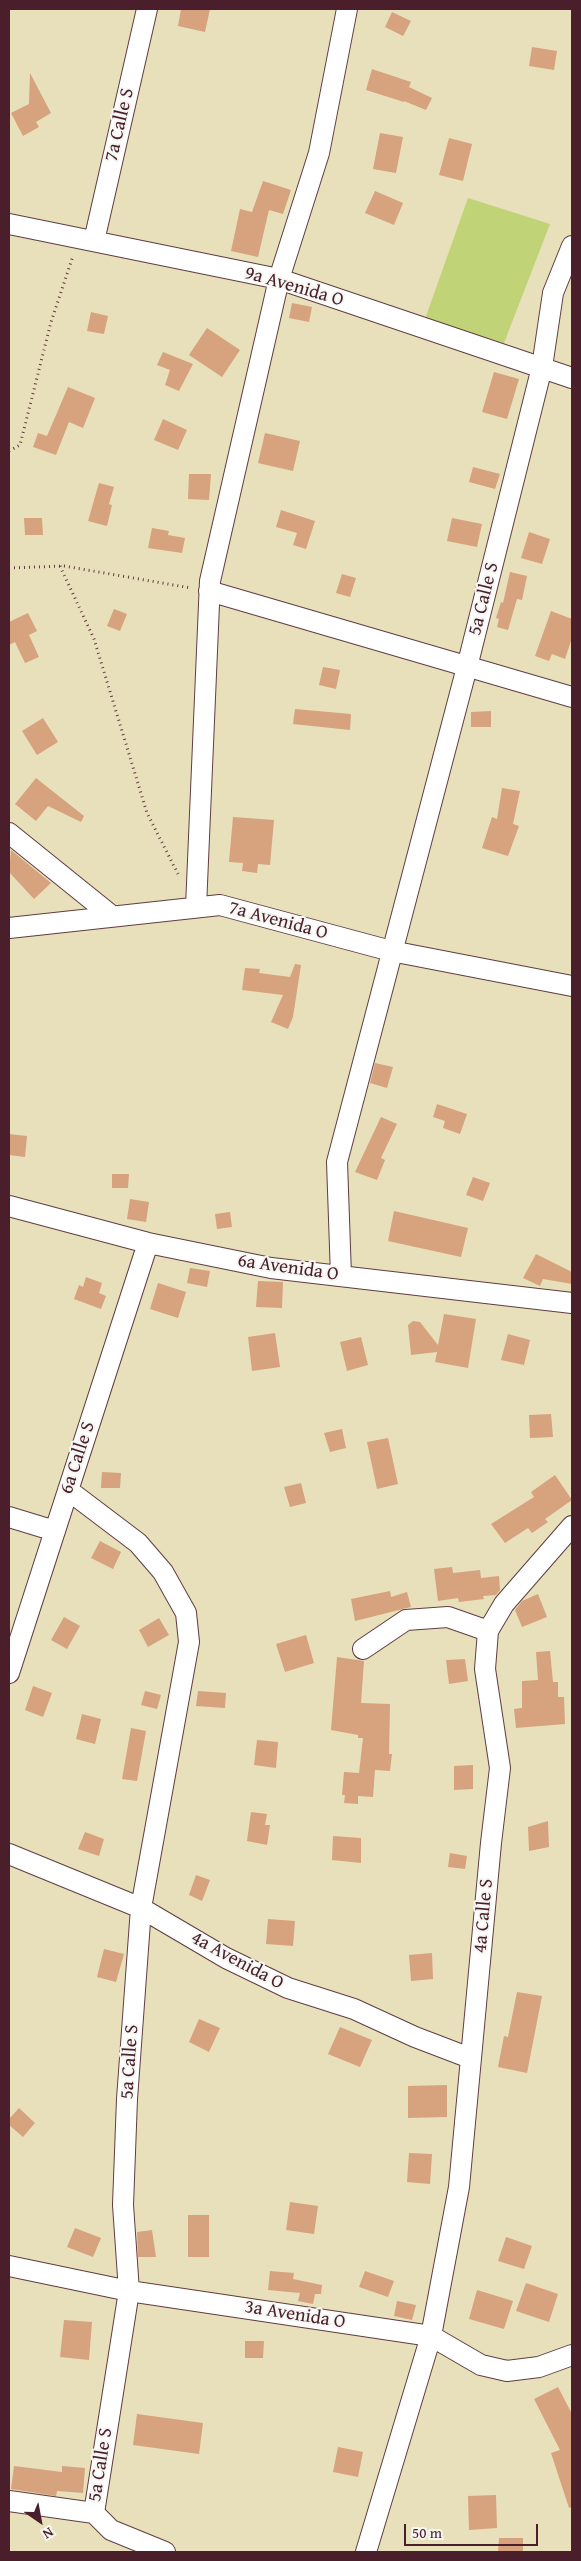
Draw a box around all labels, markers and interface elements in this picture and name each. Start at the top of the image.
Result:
street label: 7a Calle S [100,86,140,164]
street label: 9a Avenida O [242,262,346,312]
street label: 5a Calle S [464,560,504,638]
street label: 7a Avenida O [226,897,330,945]
street label: 6a Avenida O [236,1250,340,1286]
street label: 6a Calle S [56,1419,100,1497]
street label: 4a Calle S [469,1878,499,1954]
street label: 4a Avenida O [187,1927,287,1995]
street label: 5a Calle S [116,2024,144,2100]
street label: 3a Avenida O [243,2296,347,2334]
street label: 5a Calle S [84,2426,118,2504]
north arrow [15,2496,65,2546]
scale bar [406,2514,540,2546]
text: 50 m [412,2522,442,2543]
text: N [39,2523,58,2545]

